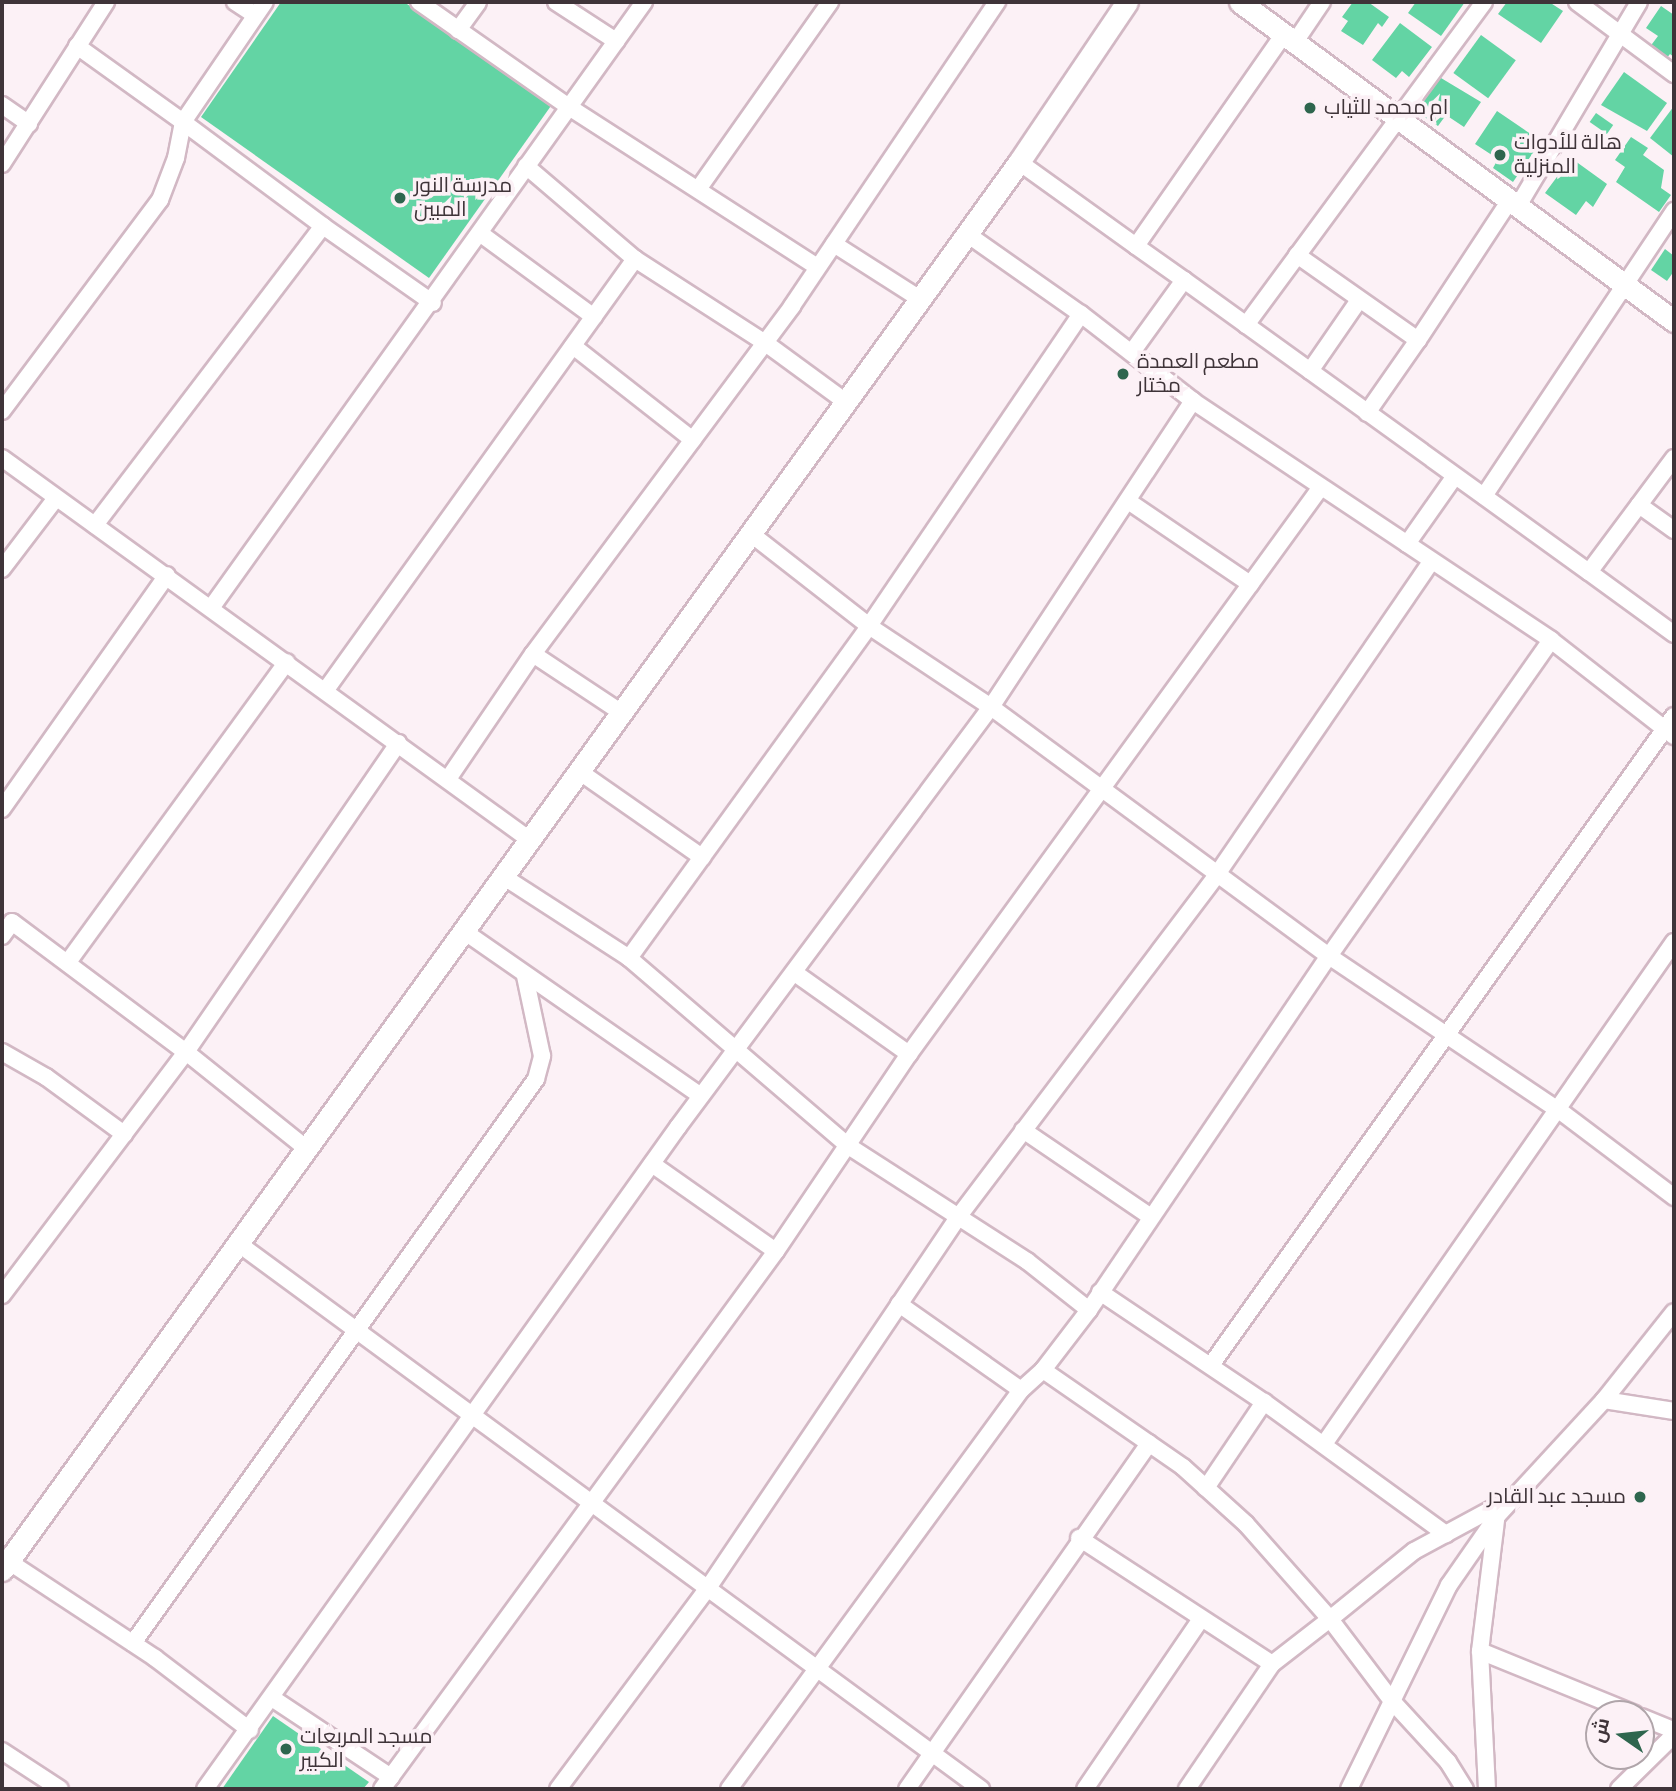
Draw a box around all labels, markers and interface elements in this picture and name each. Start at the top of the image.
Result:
place label: ام محمد للثياب [1324,95,1448,121]
marker: ام محمد للثياب [1302,100,1318,116]
place label: هالة للأدوات المنزلية [1514,130,1622,180]
marker: هالة للأدوات المنزلية [1492,147,1508,163]
place label: مدرسة النور المبين [414,173,512,223]
marker: مدرسة النور المبين [392,190,408,206]
place label: مطعم العمدة مختار [1137,349,1259,399]
marker: مطعم العمدة مختار [1115,366,1131,382]
place label: مسجد عبد القادر [1487,1484,1626,1510]
marker: مسجد عبد القادر [1632,1489,1648,1505]
north arrow [1585,1700,1655,1770]
text: ش [1587,1716,1615,1745]
place label: مسجد المربعات الكبير [300,1724,432,1774]
marker: مسجد المربعات الكبير [278,1741,294,1757]

